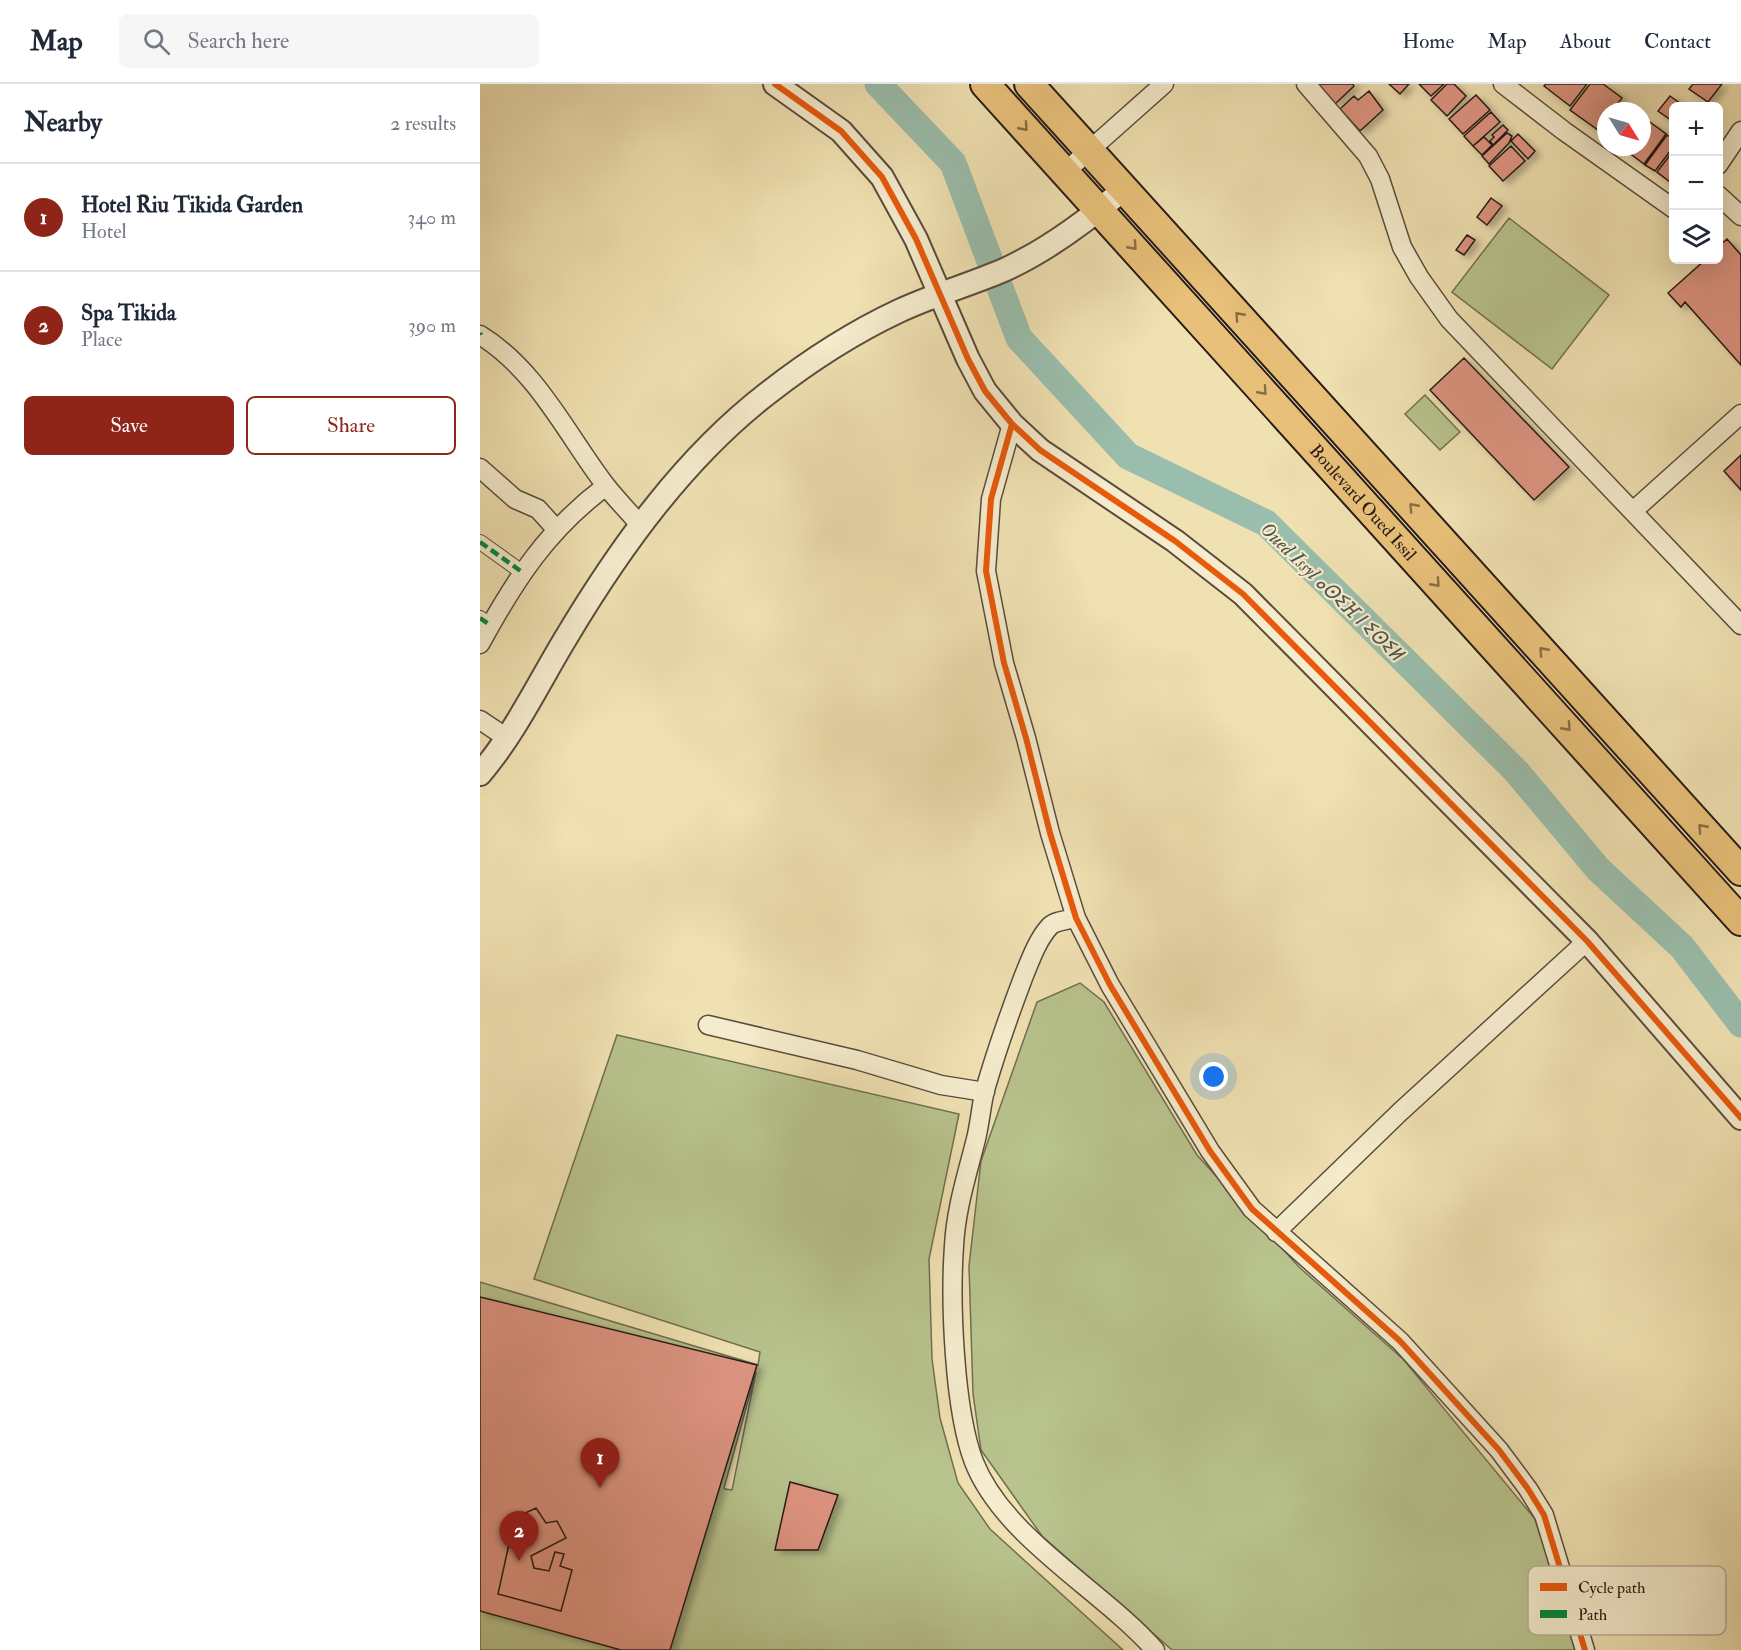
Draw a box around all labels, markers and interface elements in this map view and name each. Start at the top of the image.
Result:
search box [119,14,539,68]
text: Map [30,24,83,59]
icon: search [140,25,173,58]
text: Search here [188,27,289,55]
text: Home [1402,28,1454,55]
text: Map [1487,28,1527,55]
text: About [1560,28,1611,55]
text: Contact [1644,28,1711,55]
north arrow [1597,102,1651,156]
map controls [1669,102,1723,264]
button: + [1669,102,1723,156]
text: Nearby [24,107,102,139]
text: 2 results [390,111,456,136]
one-way arrow [1017,121,1028,131]
button: − [1669,156,1723,210]
text: Hotel Riu Tikida Garden [81,191,303,219]
text: 1 [40,205,47,230]
text: 340 m [408,205,456,230]
button: layers [1669,210,1723,264]
text: Hotel [81,219,127,244]
one-way arrow [1126,239,1137,250]
text: Spa Tikida [81,299,176,327]
one-way arrow [1235,312,1246,322]
text: 2 [38,313,49,338]
text: 390 m [408,313,456,338]
text: Place [81,327,122,352]
one-way arrow [1256,384,1267,395]
button: Save [24,396,234,455]
button: Share [246,396,456,455]
street label: Boulevard Oued Issil [1304,440,1422,566]
one-way arrow [1409,503,1420,513]
water label: Oued Issyl ⴰⵙⵉⴼ ⵏ ⵉⵙⵉⵍ [1255,517,1410,667]
one-way arrow [1429,576,1440,586]
one-way arrow [1539,647,1550,658]
one-way arrow [1560,721,1571,731]
one-way arrow [1698,824,1709,834]
your location [1199,1062,1228,1091]
pin: 1 [580,1438,620,1488]
pin: 2 [500,1512,538,1561]
legend [1528,1566,1726,1635]
text: Cycle path [1578,1578,1646,1599]
text: Path [1578,1605,1608,1625]

